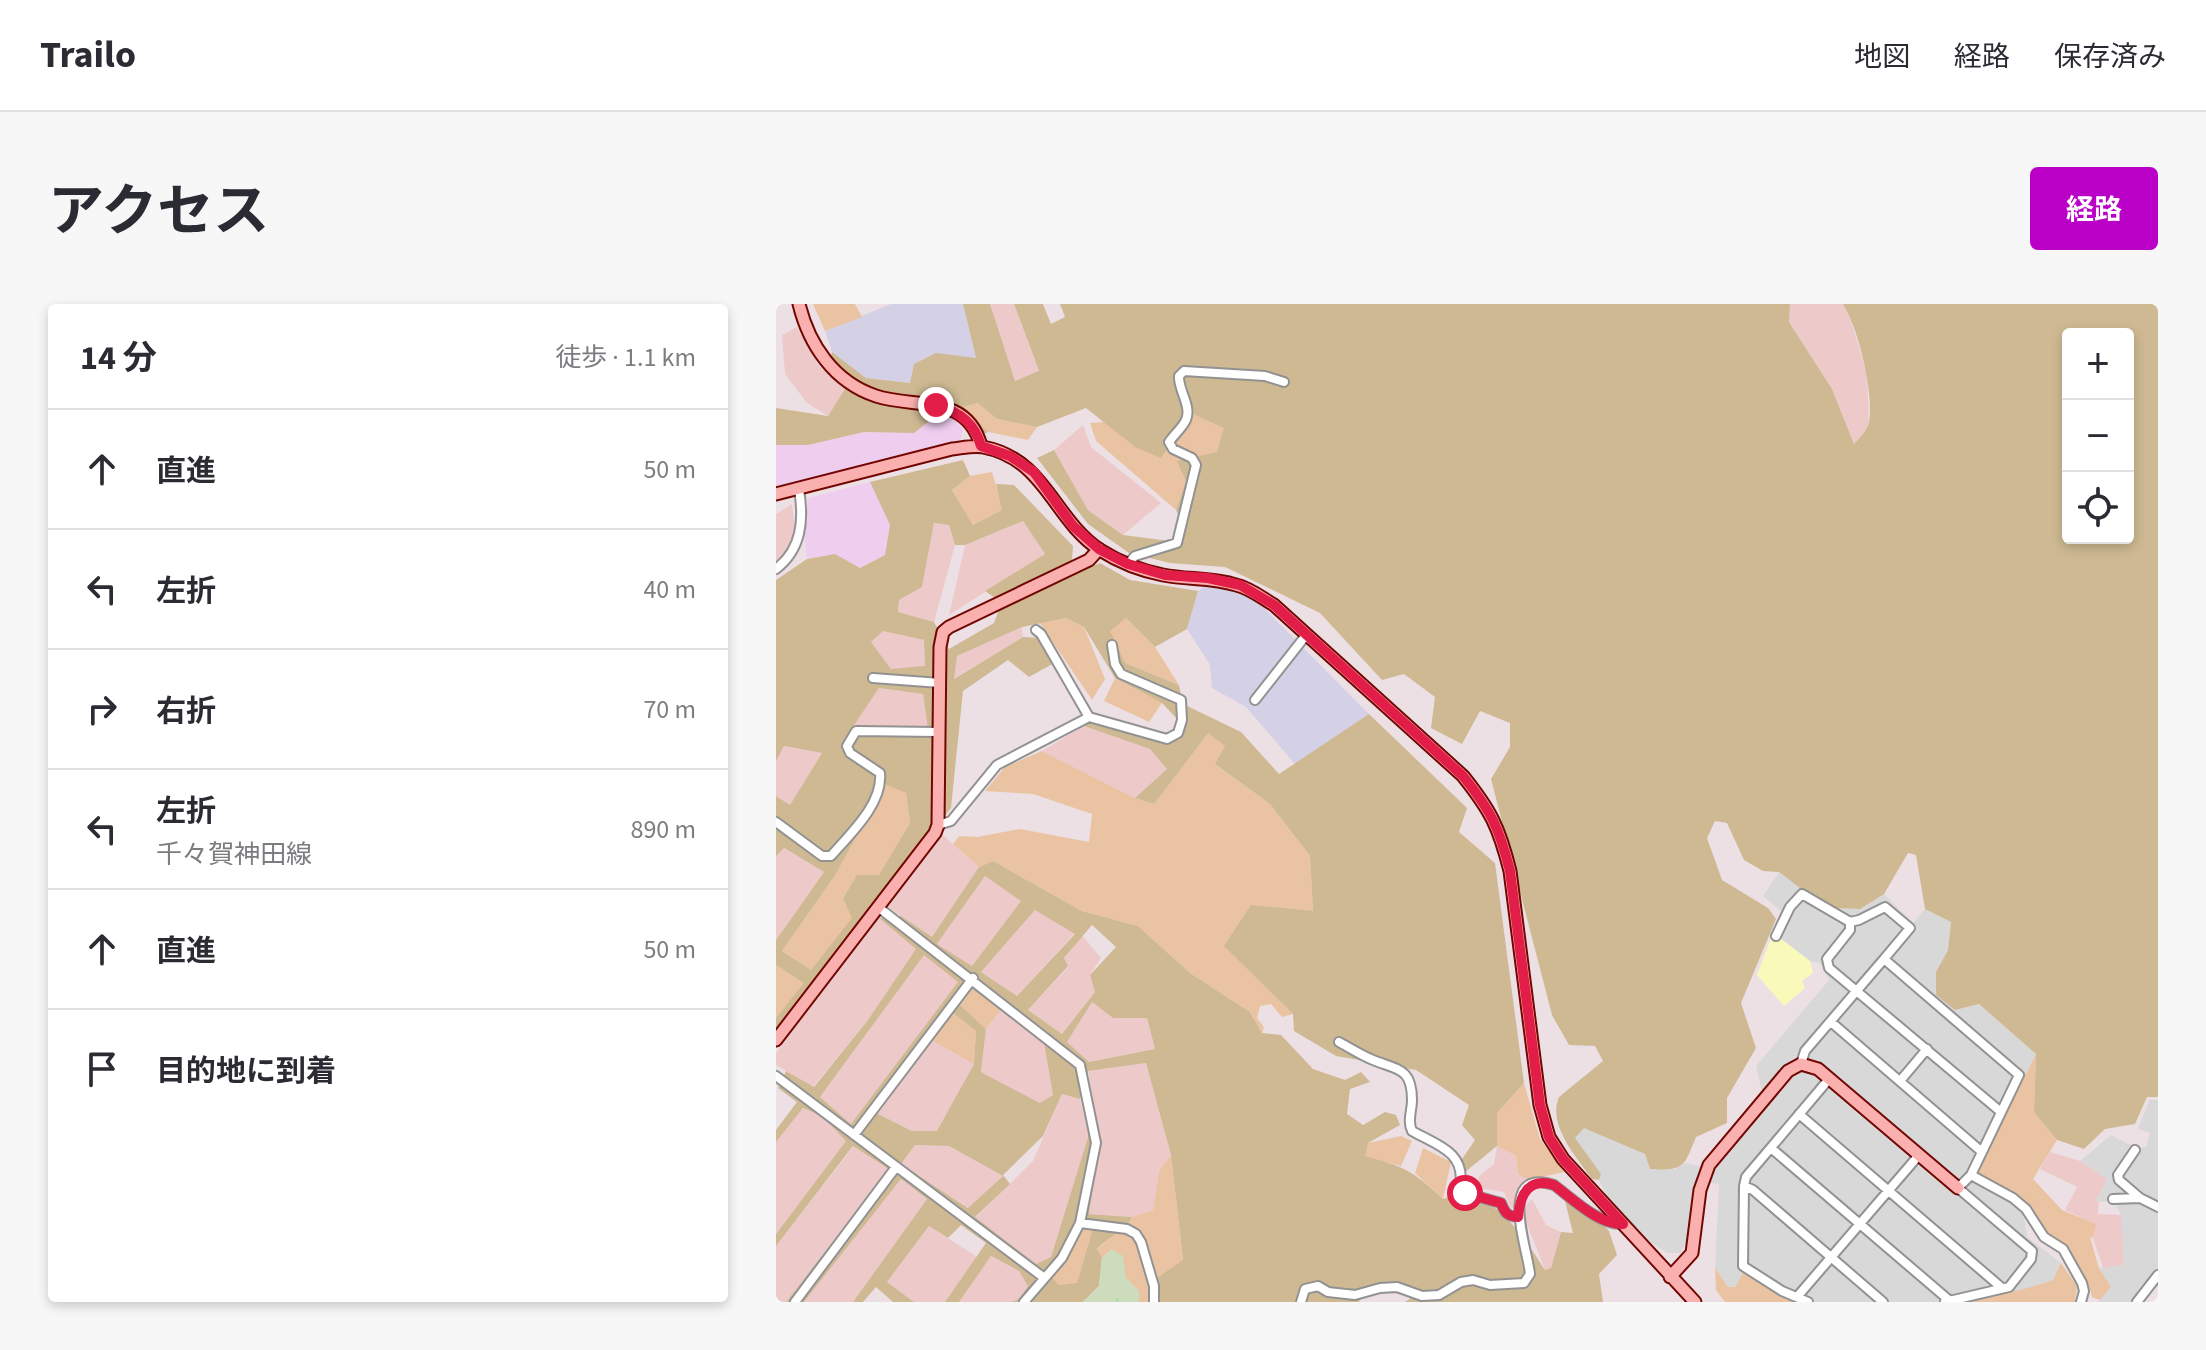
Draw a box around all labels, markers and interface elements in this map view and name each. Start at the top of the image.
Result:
text: Trailo [40,28,136,82]
text: 地図 [1854,37,1910,77]
text: 経路 [1954,37,2010,77]
text: 保存済み [2054,37,2166,77]
button: 経路 [2030,167,2158,250]
text: アクセス [48,173,269,252]
map controls [2062,328,2134,544]
button: + [2062,328,2134,400]
text: 14 分 [80,334,157,383]
text: 徒歩 · 1.1 km [555,339,696,376]
route end [918,387,954,423]
button: − [2062,400,2134,472]
icon: ahead [80,447,124,491]
text: 直進 [156,450,216,493]
text: 50 m [643,451,696,488]
button: locate [2062,472,2134,544]
icon: left [80,567,124,611]
text: 左折 [156,570,216,613]
text: 40 m [643,571,696,608]
icon: right [80,687,124,731]
text: 右折 [156,690,216,733]
text: 70 m [643,691,696,728]
text: 左折 [156,790,216,833]
icon: left [80,807,124,851]
text: 890 m [630,811,696,848]
text: 千々賀神田線 [156,836,312,873]
icon: ahead [80,927,124,971]
text: 直進 [156,930,216,973]
text: 50 m [643,931,696,968]
icon: arrive [80,1047,124,1091]
text: 目的地に到着 [156,1050,336,1093]
route start [1447,1175,1483,1211]

